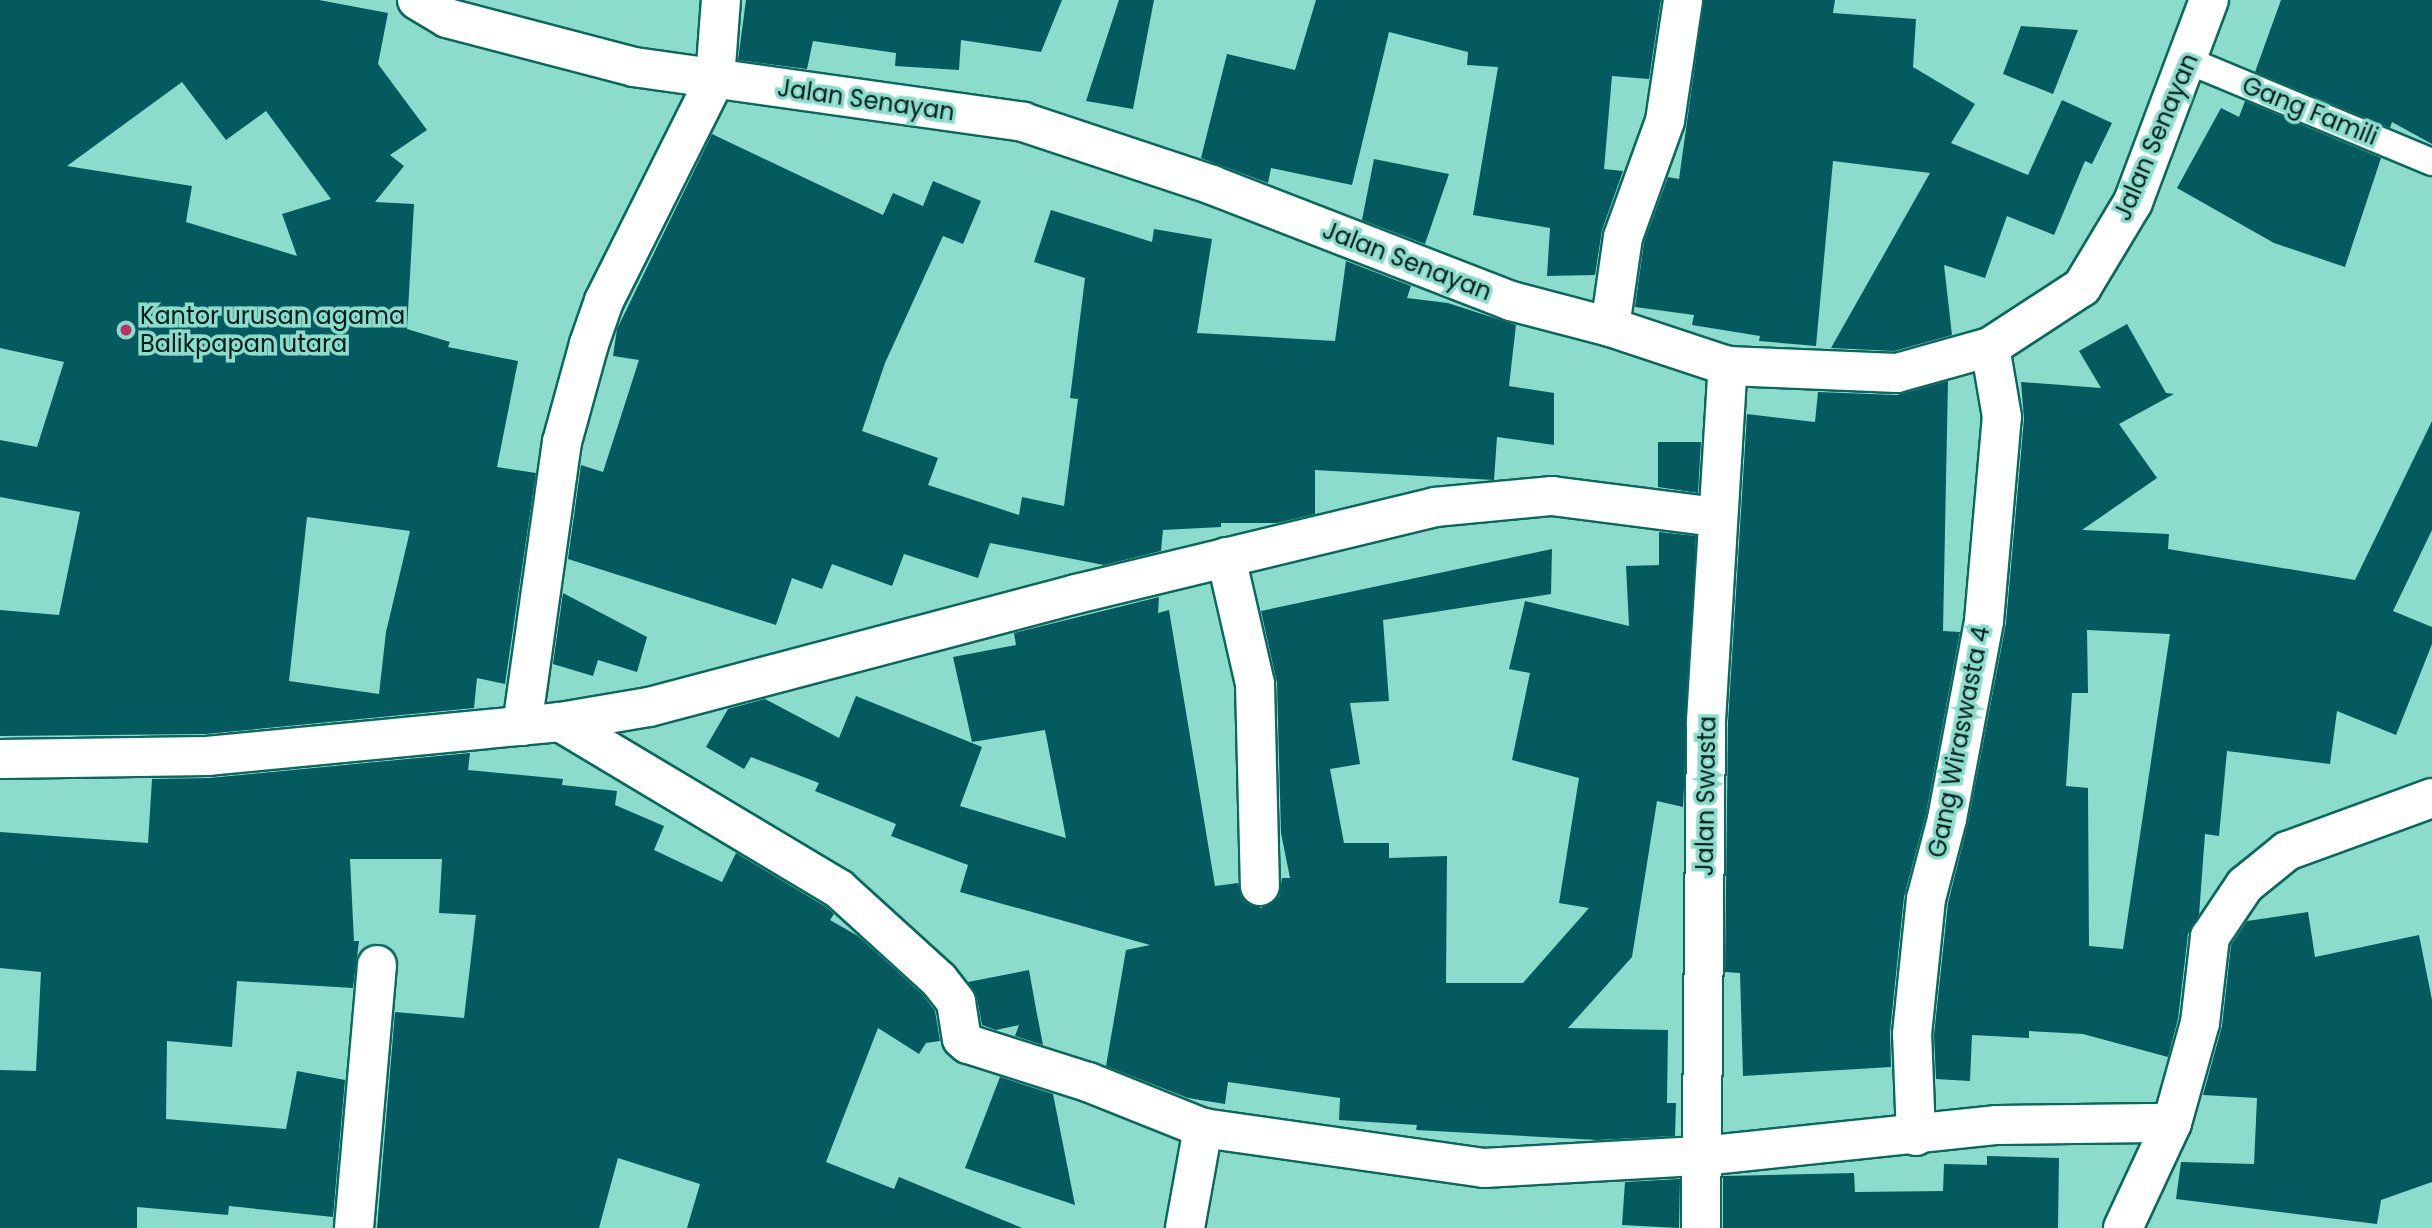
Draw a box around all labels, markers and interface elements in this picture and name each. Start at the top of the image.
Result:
street label: Jalan Senayan [2108,49,2204,225]
street label: Gang Famili [2238,71,2382,151]
street label: Jalan Senayan [776,73,956,127]
street label: Jalan Senayan [1319,216,1495,306]
place label: Kantor urusan agama Balikpapan utara [140,302,405,358]
marker: Kantor urusan agama Balikpapan utara [118,322,134,338]
street label: Gang Wiraswasta 4 [1922,624,1996,860]
street label: Jalan Swasta [1690,716,1722,876]

